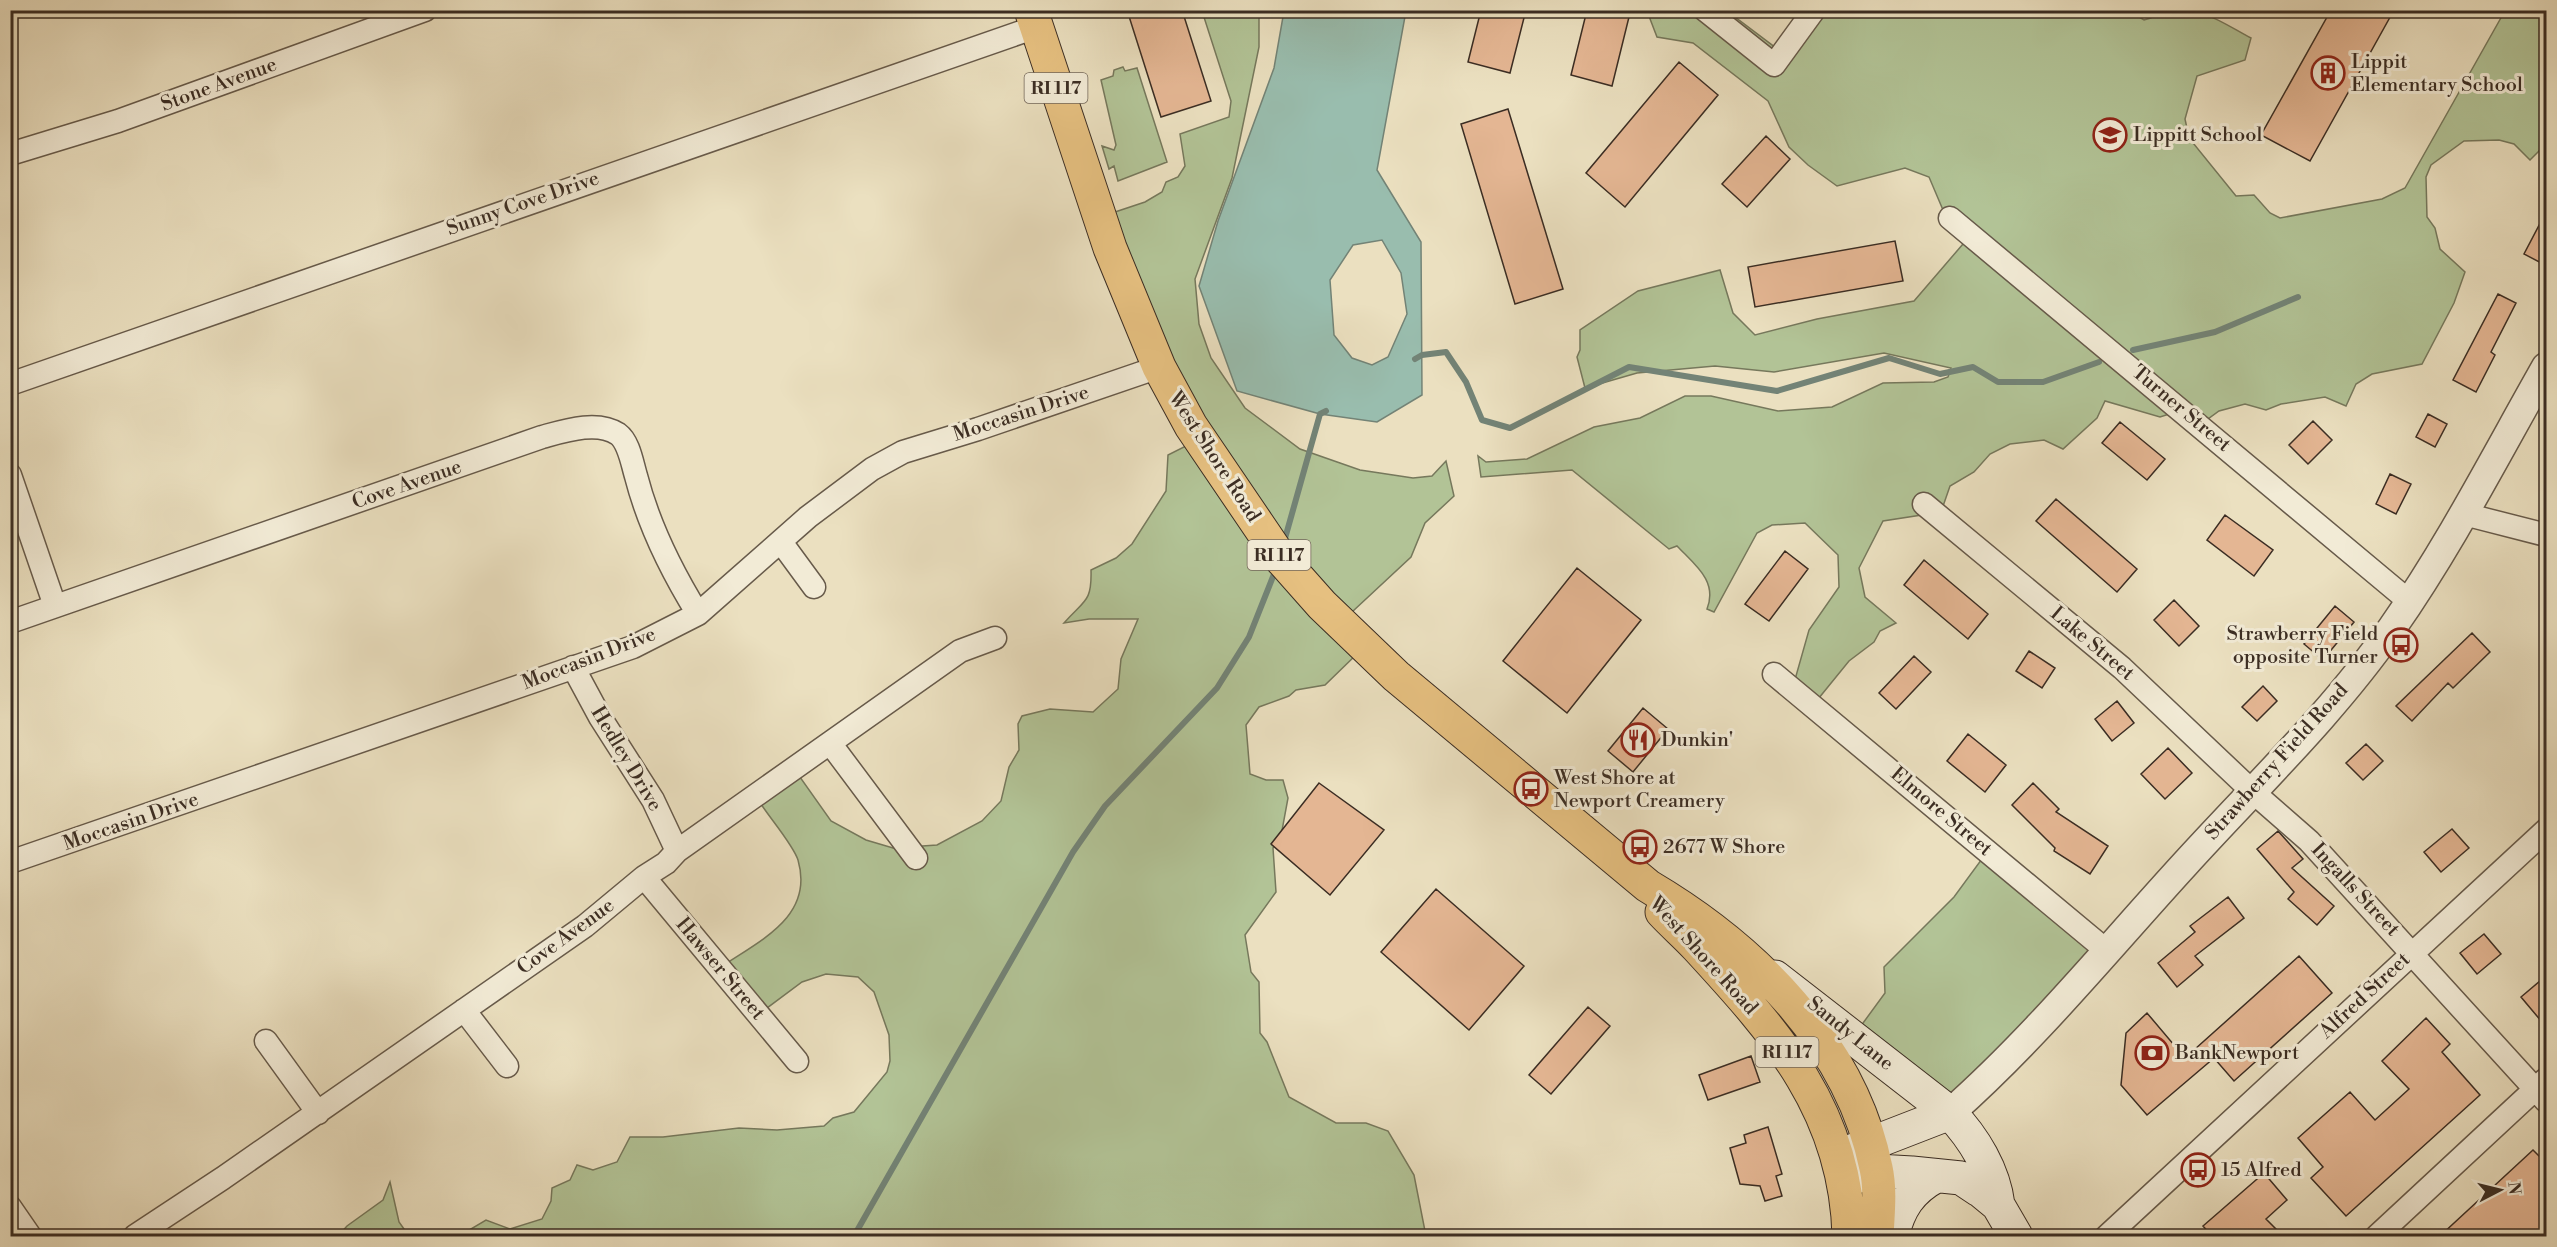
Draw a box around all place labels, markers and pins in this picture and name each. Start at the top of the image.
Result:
place label: Lippit Elementary School [2351,50,2523,98]
building icon: Lippit Elementary School [2310,55,2346,91]
school or university icon: Lippitt School [2092,117,2128,153]
place label: Lippitt School [2133,123,2262,148]
place label: Strawberry Field opposite Turner [2226,622,2379,670]
bus stop icon: Strawberry Field opposite Turner [2383,627,2419,663]
restaurant icon: Dunkin' [1620,722,1656,758]
place label: Dunkin' [1661,728,1733,753]
place label: West Shore at Newport Creamery [1553,766,1725,814]
bus stop icon: West Shore at Newport Creamery [1513,771,1549,807]
bus stop icon: 2677 W Shore [1622,829,1658,865]
place label: 2677 W Shore [1663,835,1785,860]
bank icon: BankNewport [2134,1035,2170,1071]
place label: BankNewport [2174,1041,2299,1066]
bus stop icon: 15 Alfred [2180,1152,2216,1188]
place label: 15 Alfred [2221,1158,2302,1183]

